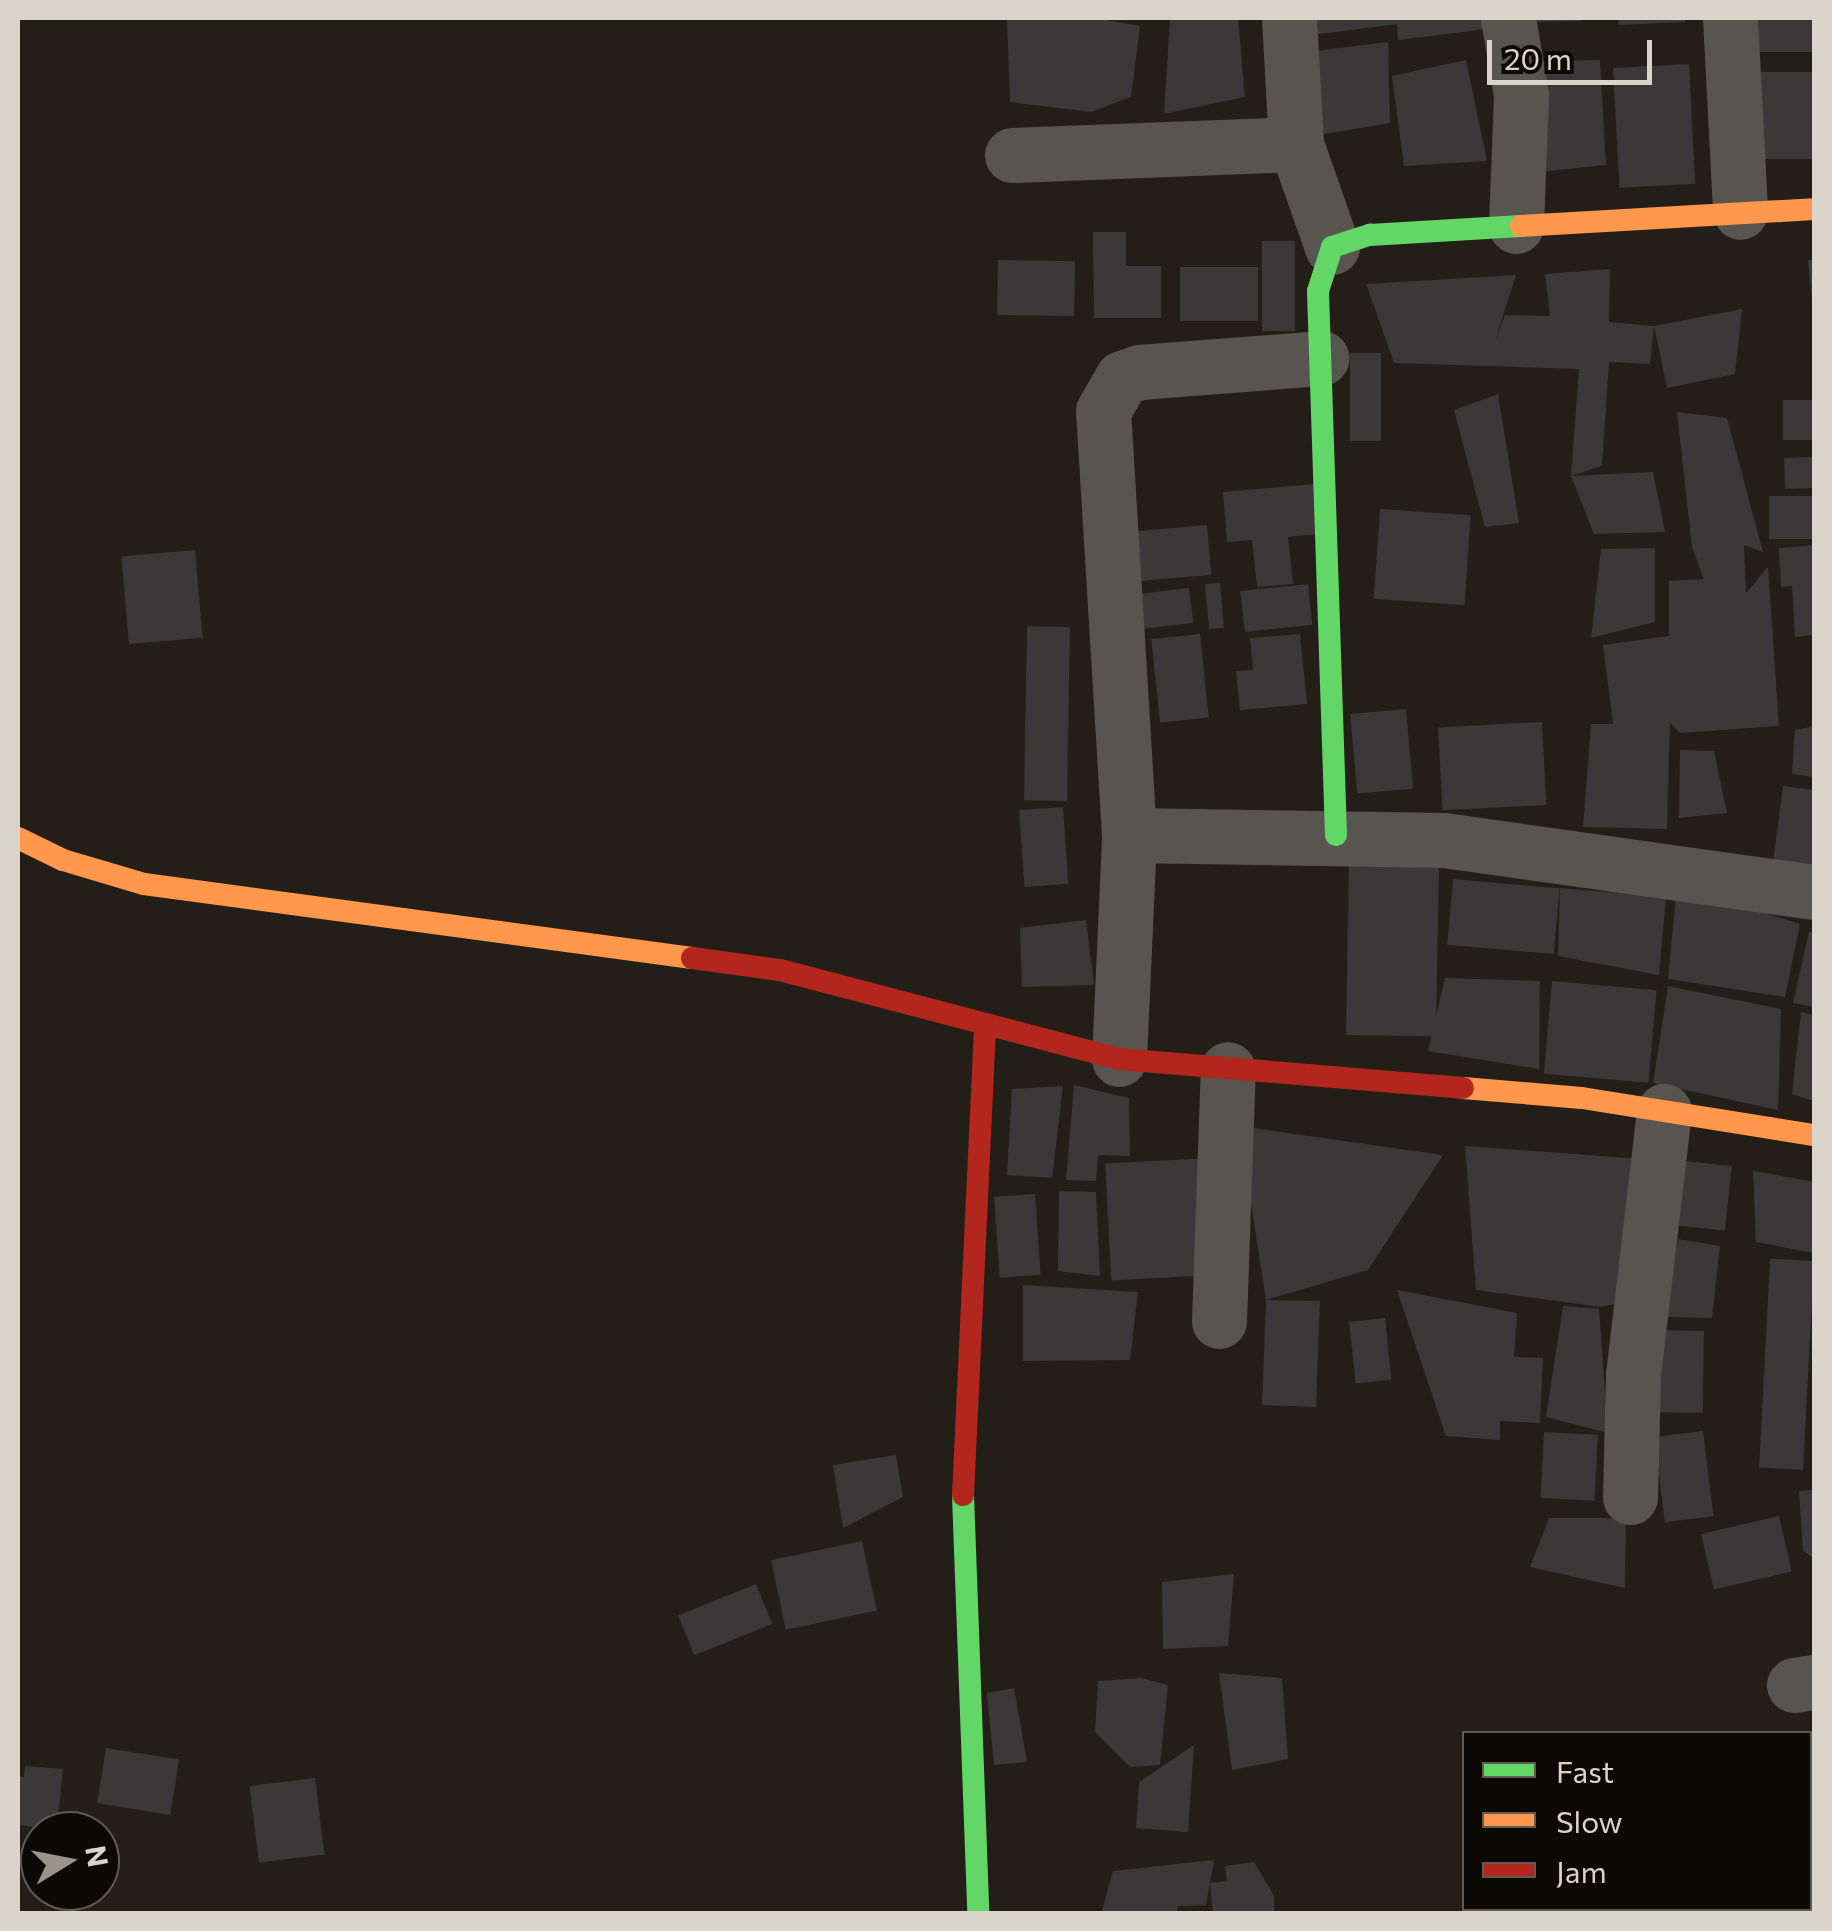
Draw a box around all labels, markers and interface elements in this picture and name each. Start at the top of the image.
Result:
scale bar [1492,20,1657,82]
text: 20 m [1504,39,1572,76]
legend [1462,1731,1812,1911]
text: Fast [1556,1752,1614,1789]
text: Slow [1556,1802,1623,1839]
north arrow [20,1811,120,1911]
text: N [79,1843,116,1869]
text: Jam [1556,1852,1607,1889]

